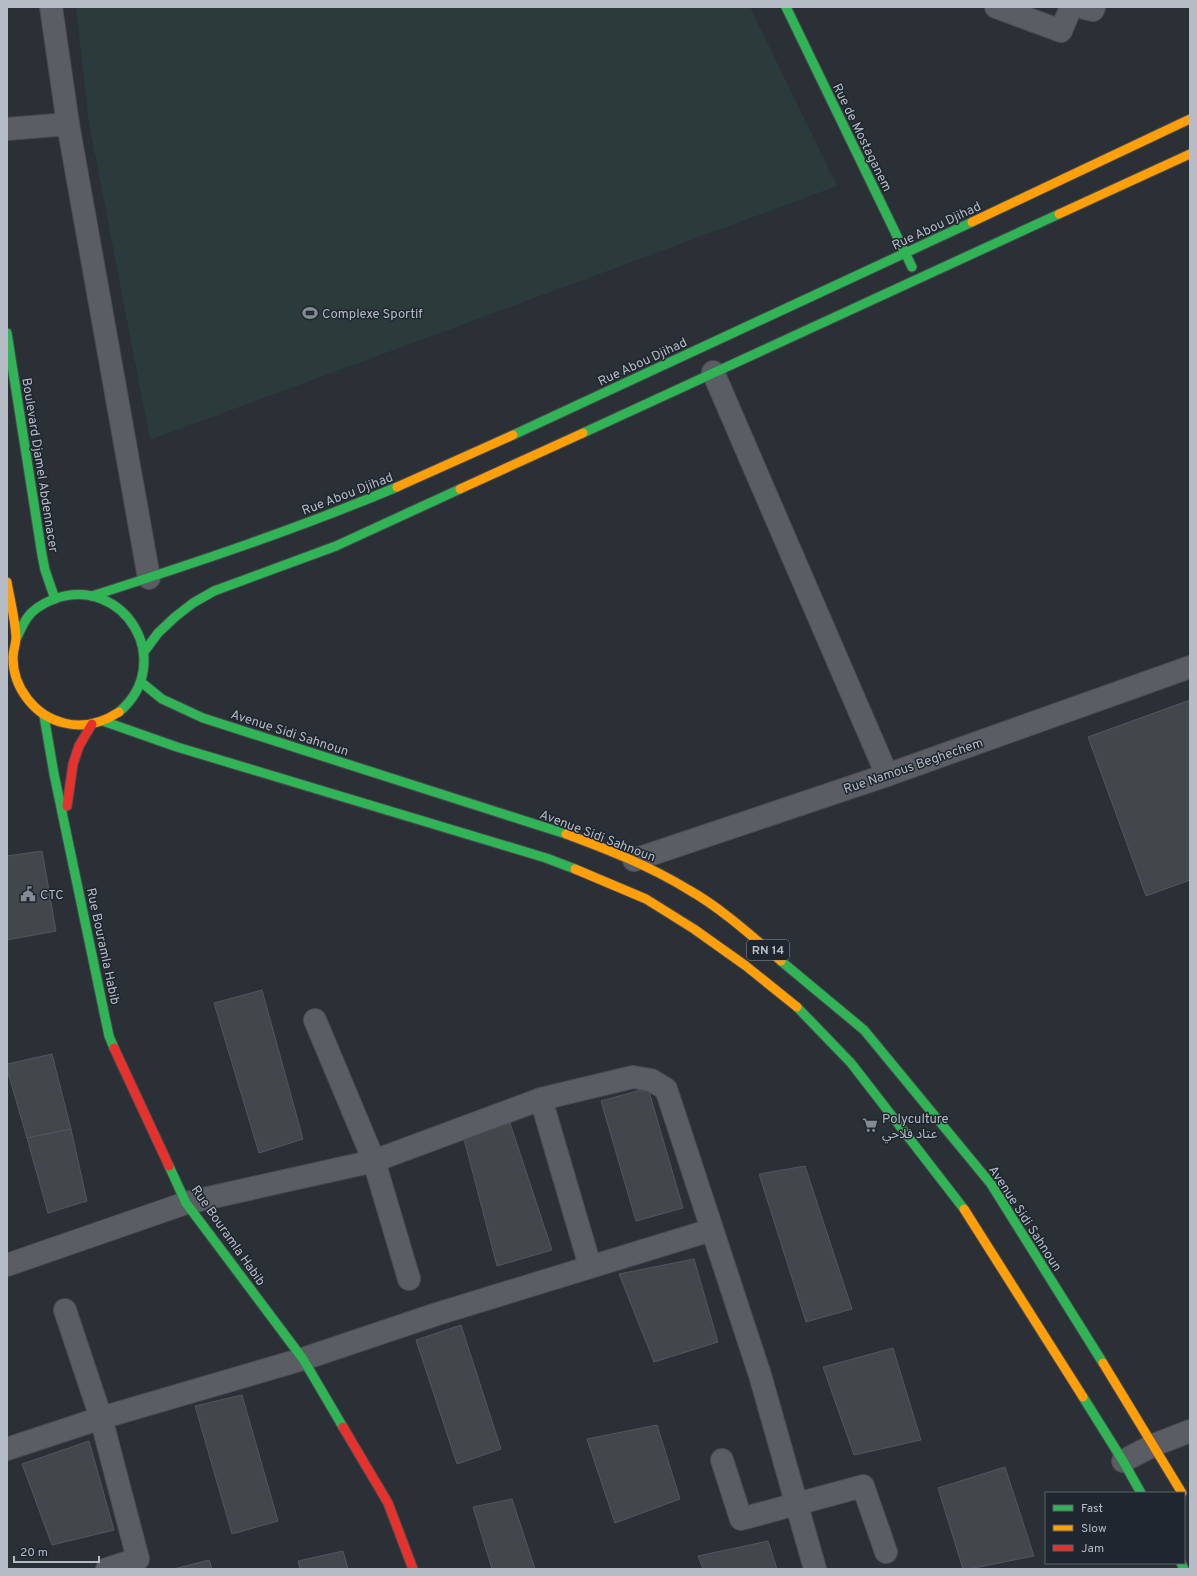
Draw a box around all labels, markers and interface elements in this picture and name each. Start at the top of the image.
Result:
street label: Rue de Mostaganem [828,81,894,195]
street label: Rue Abou Djihad [890,199,984,254]
sports icon: Complexe Sportif [301,304,319,322]
place label: Complexe Sportif [322,307,423,323]
street label: Rue Abou Djihad [596,335,690,390]
street label: Boulevard Djamel Abdennacer [17,377,61,554]
street label: Rue Abou Djihad [300,470,396,520]
street label: Avenue Sidi Sahnoun [228,707,350,760]
street label: Rue Namous Beghechem [842,735,986,798]
street label: Avenue Sidi Sahnoun [537,807,658,866]
public building icon: CTC [19,885,37,903]
street label: Rue Bouramla Habib [82,887,122,1006]
place label: CTC [40,888,64,904]
road number: RN 14 [747,940,789,960]
place label: Polyculture عتاد فلاحي [882,1112,949,1144]
supermarket icon: Polyculture عتاد فلاحي [861,1116,879,1134]
street label: Avenue Sidi Sahnoun [984,1163,1064,1275]
street label: Rue Bouramla Habib [187,1183,268,1289]
legend [1045,1492,1185,1564]
text: Fast [1081,1501,1103,1517]
text: Slow [1081,1521,1107,1537]
scale bar [14,1538,99,1564]
text: Jam [1081,1541,1104,1557]
text: 20 m [20,1545,48,1561]

